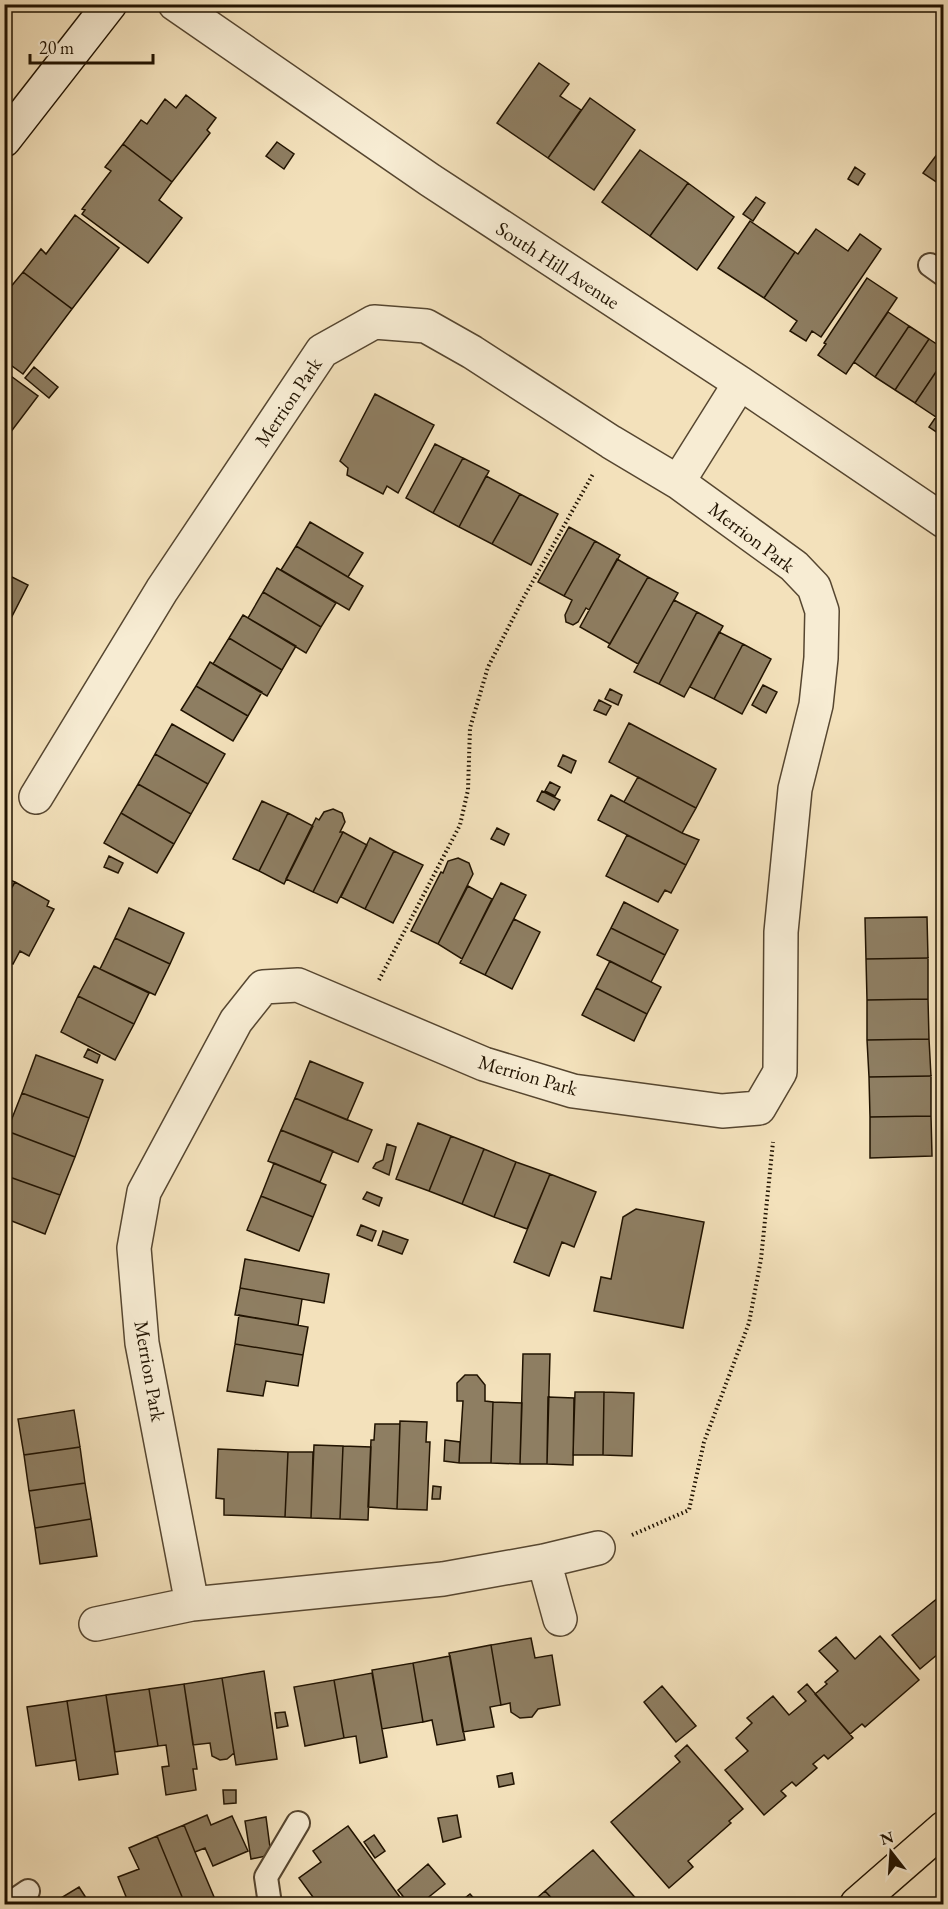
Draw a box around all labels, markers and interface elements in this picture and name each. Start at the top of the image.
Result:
scale bar [30,27,153,65]
text: 20 m [39,36,74,59]
street label: South Hill Avenue [491,215,625,315]
street label: Merrion Park [249,352,328,452]
street label: Merrion Park [703,496,801,579]
street label: Merrion Park [475,1048,581,1102]
street label: Merrion Park [128,1318,172,1424]
north arrow [861,1822,921,1882]
text: N [877,1826,896,1850]

